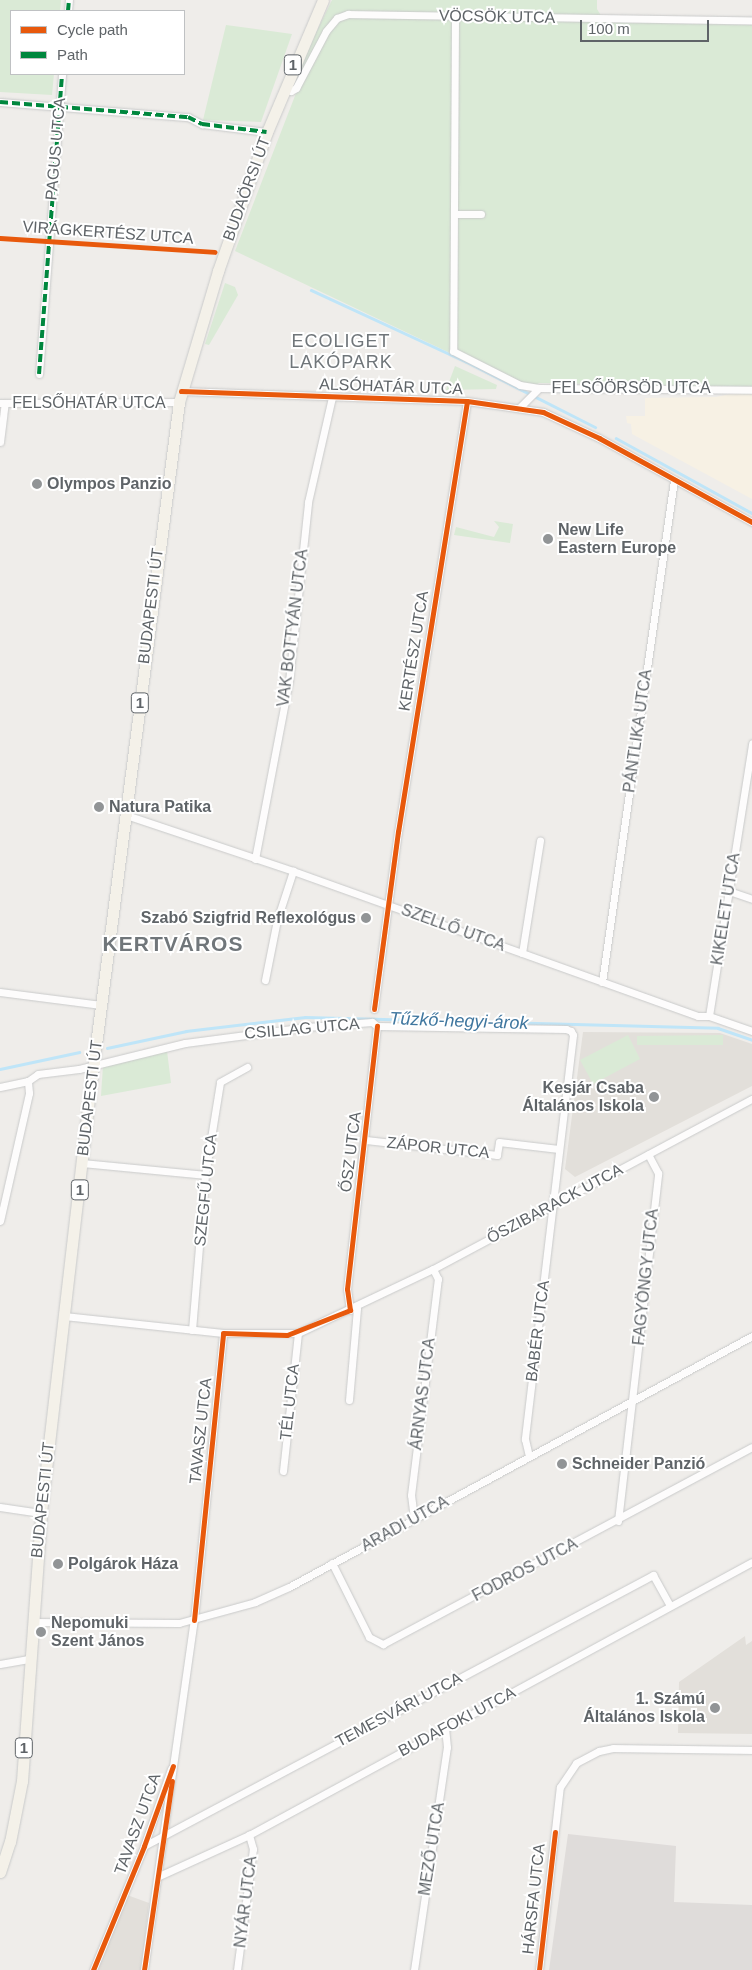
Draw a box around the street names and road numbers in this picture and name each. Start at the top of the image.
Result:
street label: VÖCSÖK UTCA [439,6,555,28]
road number: 1 [283,52,303,78]
street label: PAGUS UTCA [42,97,70,201]
street label: BUDAÖRSI ÚT [219,134,275,244]
street label: VIRÁGKERTÉSZ UTCA [22,217,194,249]
street label: ALSÓHATÁR UTCA [319,375,463,399]
street label: FELSŐÖRSÖD UTCA [551,378,711,398]
street label: FELSŐHATÁR UTCA [12,393,166,413]
street label: BUDAPESTI ÚT [134,547,168,665]
street label: VAK BOTTYÁN UTCA [274,548,312,708]
street label: KERTÉSZ UTCA [395,589,433,713]
street label: PÁNTLIKA UTCA [620,668,656,794]
road number: 1 [130,690,150,716]
street label: KIKELET UTCA [708,851,744,967]
street label: SZELLŐ UTCA [398,900,508,956]
street label: CSILLAG UTCA [244,1014,360,1044]
street label: BUDAPESTI ÚT [73,1039,107,1157]
street label: ŐSZ UTCA [337,1111,365,1193]
street label: SZEGFŰ UTCA [191,1133,221,1247]
street label: ZÁPOR UTCA [386,1133,490,1163]
street label: ŐSZIBARACK UTCA [484,1160,626,1248]
road number: 1 [70,1178,90,1202]
street label: FAGYÖNGY UTCA [629,1207,663,1347]
street label: BABÉR UTCA [522,1279,554,1383]
street label: ÁRNYAS UTCA [407,1337,439,1451]
street label: TÉL UTCA [276,1363,304,1441]
street label: TAVASZ UTCA [186,1377,216,1485]
street label: BUDAPESTI ÚT [27,1441,59,1559]
street label: ARADI UTCA [358,1492,452,1556]
street label: FODROS UTCA [469,1534,581,1606]
street label: TEMESVÁRI UTCA [332,1669,466,1751]
street label: BUDAFOKI UTCA [395,1683,519,1761]
road number: 1 [14,1736,34,1760]
street label: TAVASZ UTCA [111,1771,165,1877]
street label: MEZŐ UTCA [415,1801,449,1897]
street label: HÁRSFA UTCA [519,1842,549,1956]
street label: NYÁR UTCA [231,1855,261,1949]

